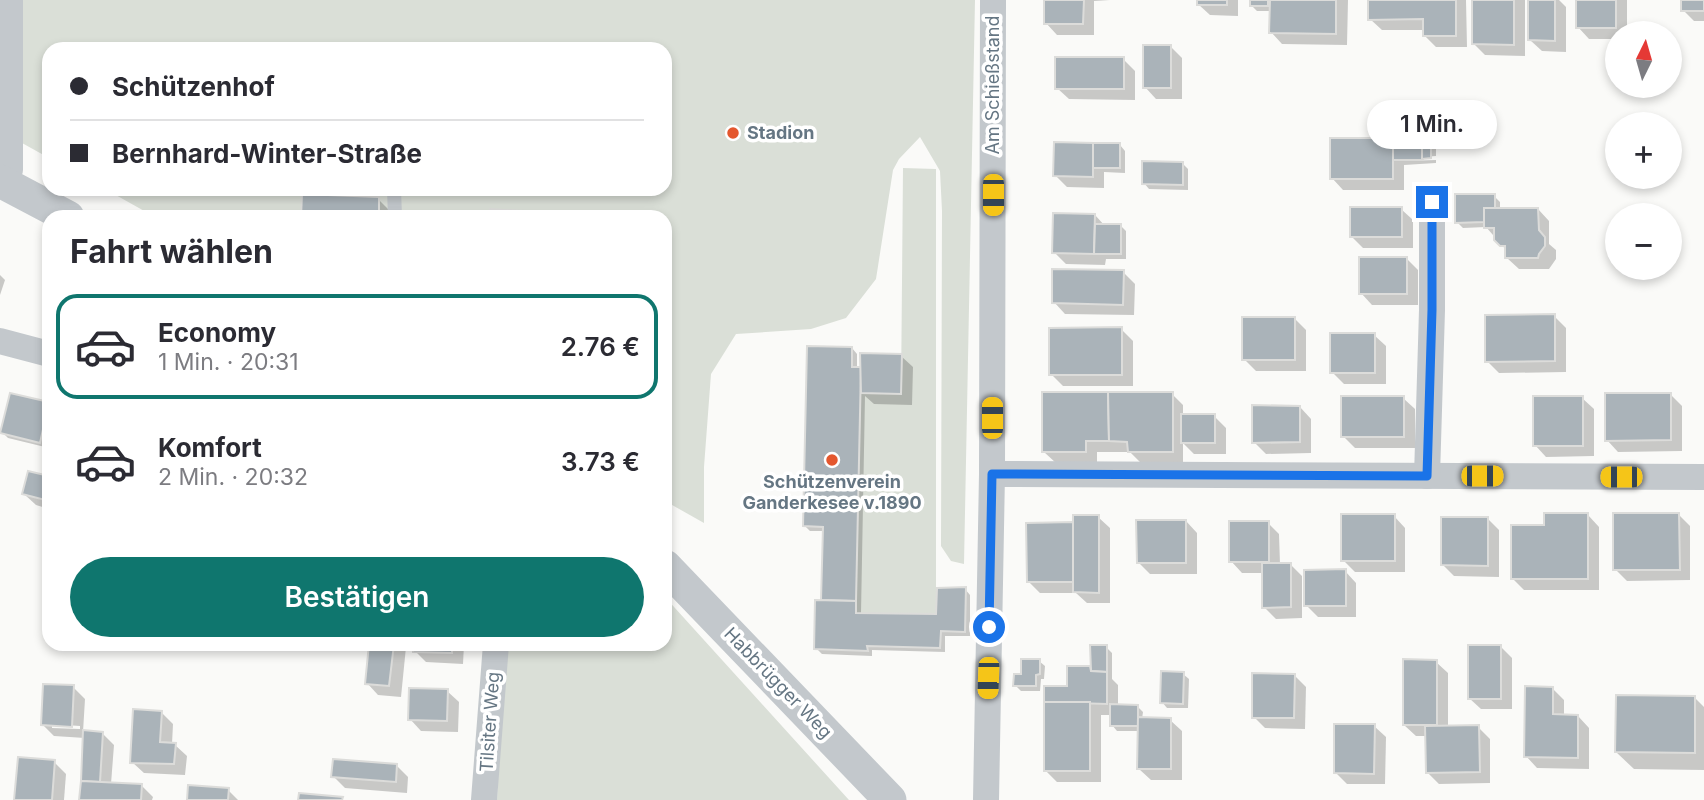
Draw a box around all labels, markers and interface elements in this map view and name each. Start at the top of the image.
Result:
street label: Am Schießstand [982,16,1003,154]
north arrow [1605,21,1682,98]
map controls [1605,21,1682,280]
text: Schützenhof [112,71,275,102]
callout: 1 Min. [1367,100,1497,150]
text: 1 Min. [1400,110,1464,138]
button: + [1605,112,1682,189]
place label: Stadion [747,122,814,143]
marker: Stadion [725,125,741,141]
text: Bernhard-Winter-Straße [112,138,422,169]
car [983,174,1004,216]
route end [1416,186,1448,218]
button: − [1605,203,1682,280]
text: Fahrt wählen [70,232,273,271]
icon: car [74,315,137,378]
text: Economy [158,317,276,348]
text: 2.76 € [561,331,640,362]
text: 1 Min. · 20:31 [158,348,299,376]
car [982,397,1003,439]
icon: car [74,430,137,493]
text: Komfort [158,432,262,463]
text: 3.73 € [561,446,640,477]
marker: Schützenverein Ganderkesee v.1890 [824,452,840,468]
text: 2 Min. · 20:32 [158,463,308,491]
car [1462,466,1504,487]
car [1601,467,1643,488]
place label: Schützenverein Ganderkesee v.1890 [742,471,922,513]
button: Bestätigen [70,557,644,637]
route start [973,611,1005,643]
street label: Habbrügger Weg [720,623,837,742]
car [977,657,1000,699]
street label: Tilsiter Weg [476,671,503,773]

